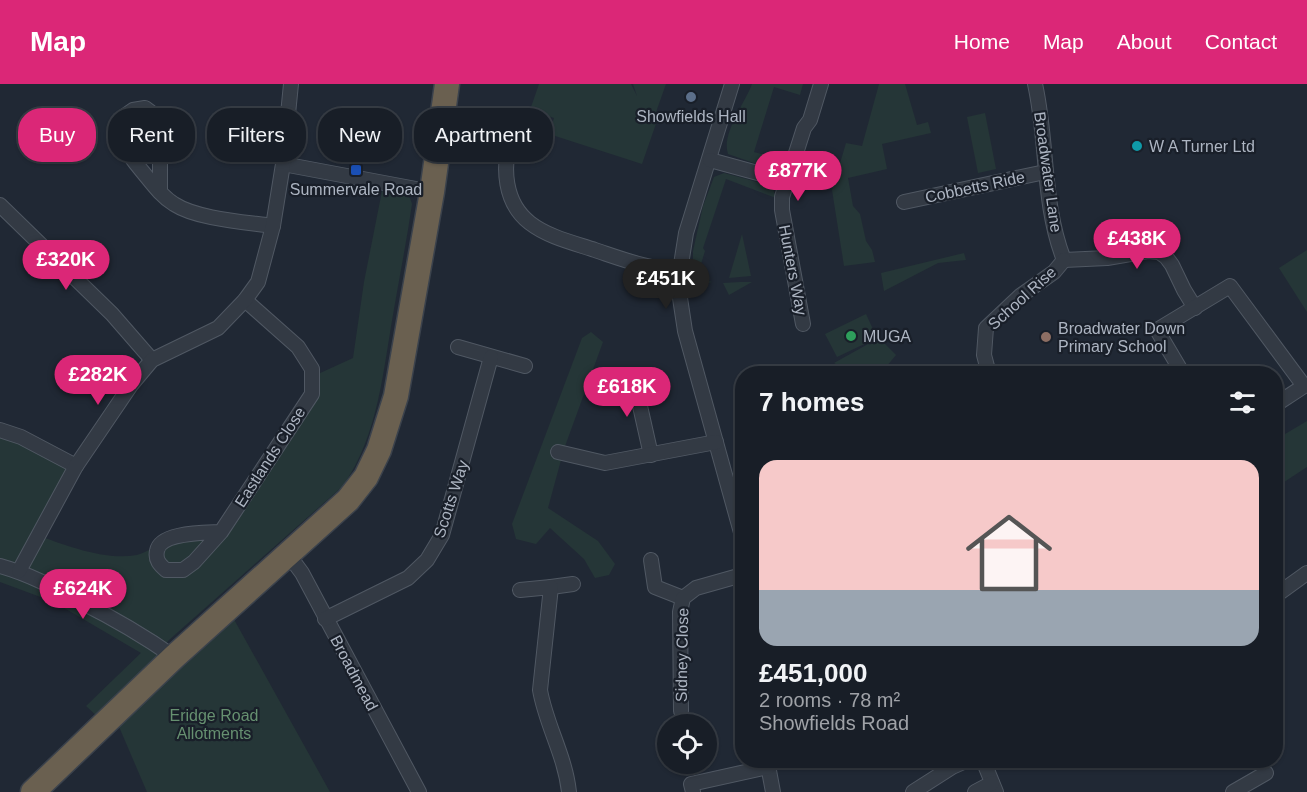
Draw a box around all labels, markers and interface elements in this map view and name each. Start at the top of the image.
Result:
text: Map [30,26,86,57]
text: Home [954,30,1010,53]
text: Map [1043,30,1084,53]
text: About [1117,30,1172,53]
text: Contact [1205,30,1277,53]
marker: Showfields Hall [684,90,698,104]
chip: Buy [18,108,96,162]
chip: Rent [108,108,195,162]
chip: Filters [207,108,306,162]
chip: New [318,108,402,162]
chip: Apartment [414,108,553,162]
place label: Showfields Hall [636,108,746,125]
street label: Broadwater Lane [1031,110,1065,234]
place label: W A Turner Ltd [1149,138,1255,155]
marker: W A Turner Ltd [1130,139,1144,153]
pin: £877K [756,151,840,202]
text: £877K [769,159,827,181]
marker: Summervale Road [349,163,363,177]
street label: Cobbetts Ride [924,168,1026,206]
place label: Summervale Road [290,181,422,198]
pin: £438K [1095,219,1179,270]
street label: Hunters Way [776,223,810,317]
text: £438K [1108,227,1166,249]
pin: £320K [24,240,108,291]
text: £320K [37,248,95,270]
pin: £451K [624,259,708,310]
street label: School Rise [985,263,1059,333]
text: £451K [637,267,695,289]
place label: Broadwater Down Primary School [1058,320,1185,355]
place label: MUGA [863,328,911,345]
marker: MUGA [844,329,858,343]
marker: Broadwater Down Primary School [1039,330,1053,344]
pin: £282K [56,355,140,406]
text: £282K [69,363,127,385]
pin: £618K [585,367,669,418]
text: £618K [598,375,656,397]
icon: filters [1226,386,1259,419]
text: 7 homes [759,387,865,417]
street label: Eastlands Close [231,404,309,510]
street label: Scotts Way [431,458,471,540]
icon: home [955,499,1063,607]
pin: £624K [41,569,125,620]
text: £624K [54,577,112,599]
street label: Sidney Close [673,608,691,702]
street label: Broadmead [327,632,381,714]
text: £451,000 [759,658,867,688]
text: 2 rooms · 78 m² [759,689,900,711]
park label: Eridge Road Allotments [170,707,258,742]
text: Showfields Road [759,712,909,734]
map controls [657,714,717,774]
button: locate [657,714,717,774]

